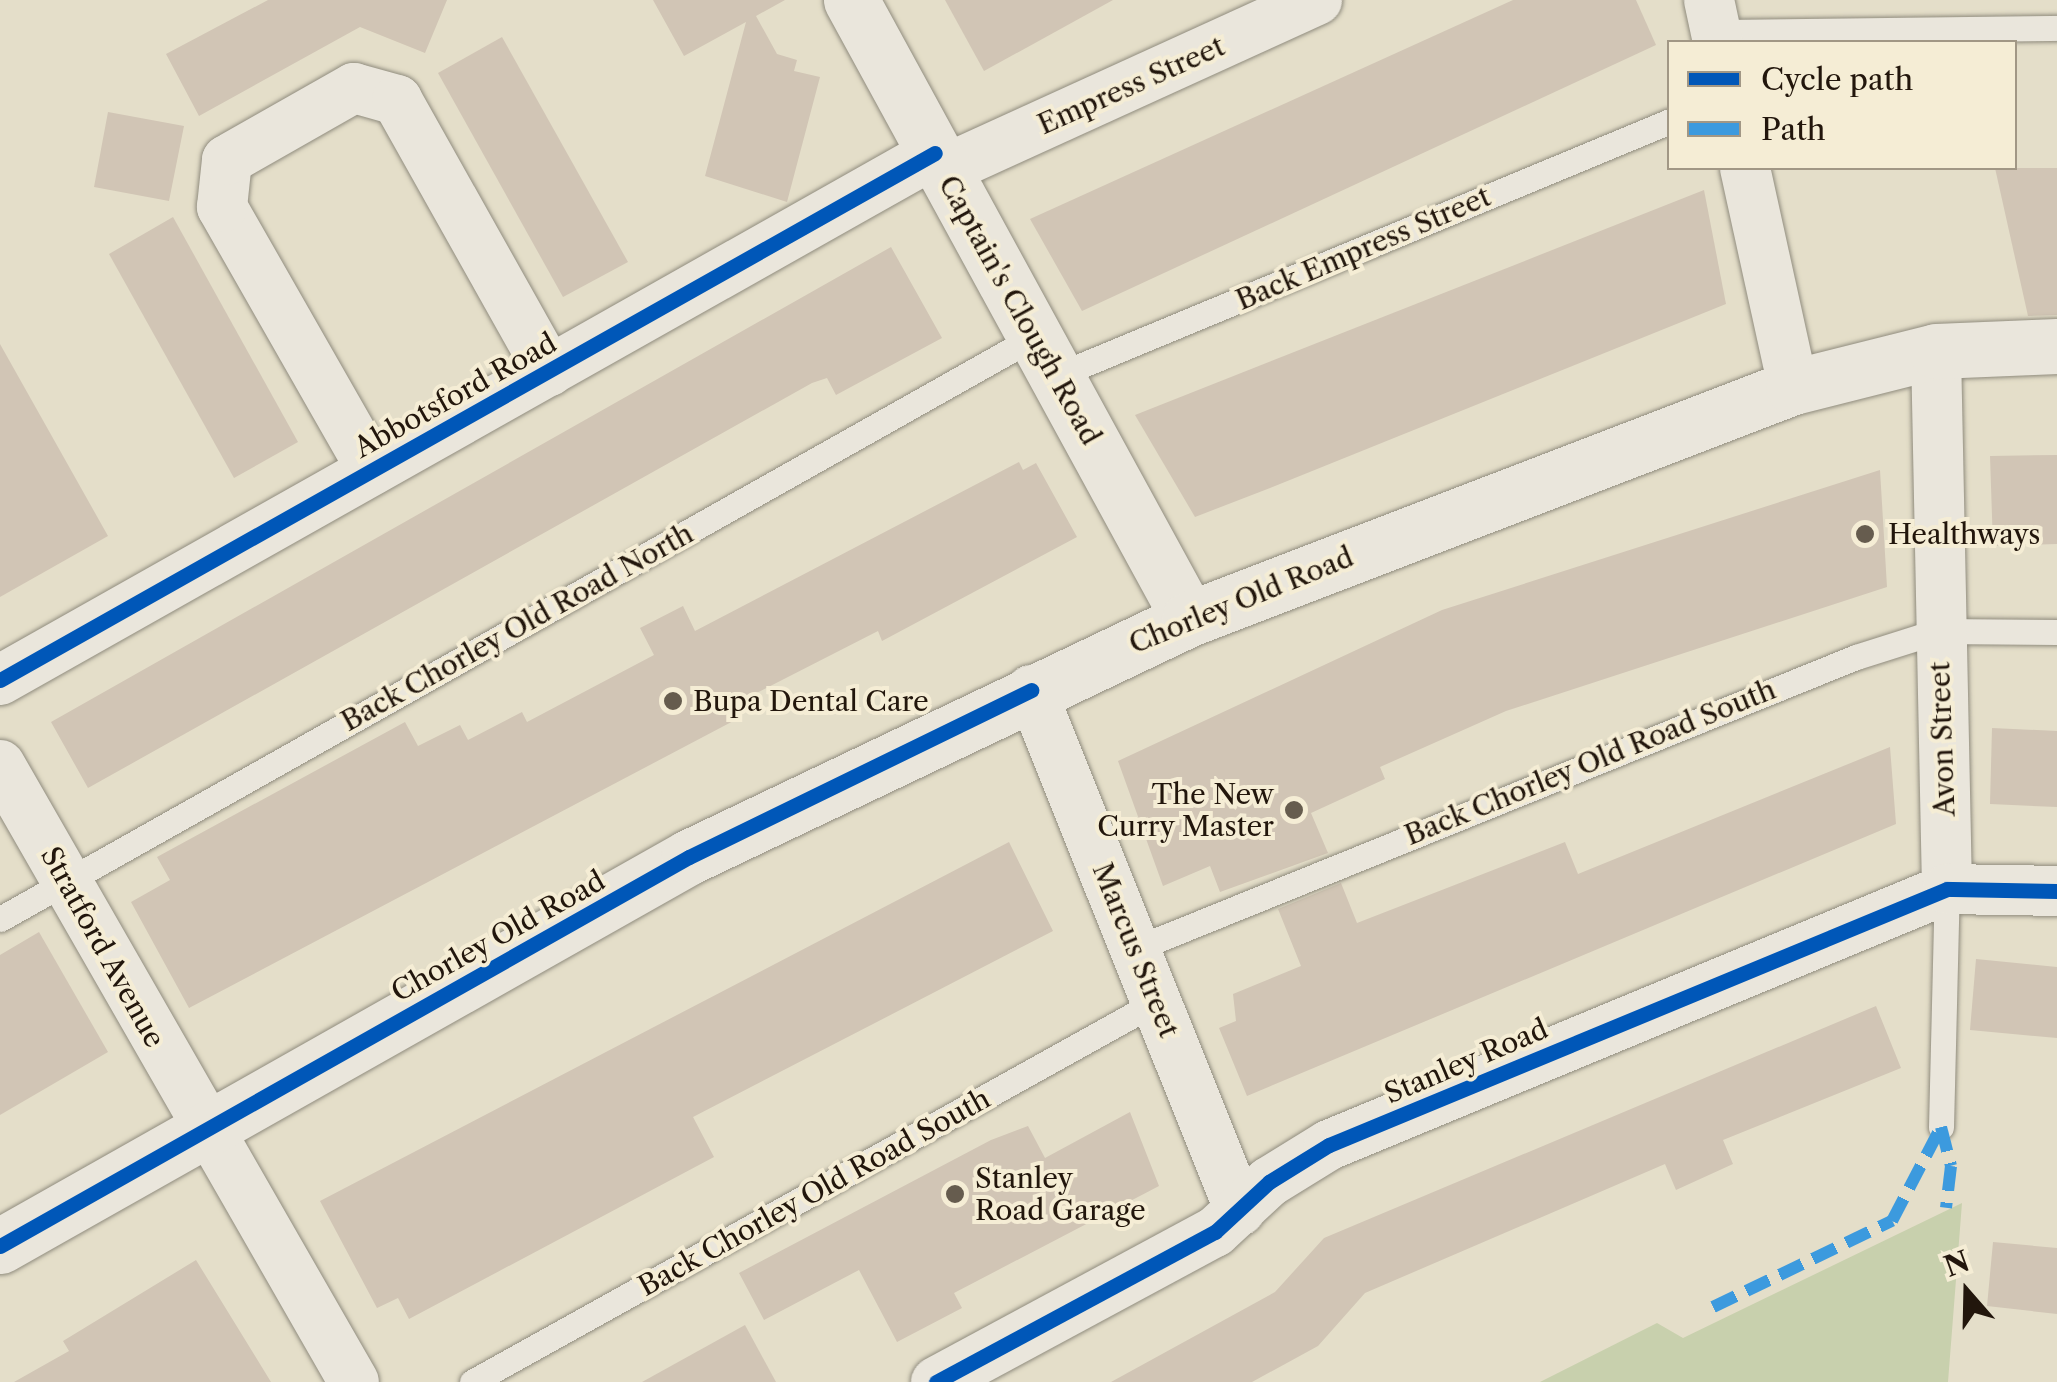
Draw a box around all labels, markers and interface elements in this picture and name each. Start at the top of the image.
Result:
street label: Empress Street [1032,29,1230,141]
legend [1667,40,2017,170]
text: Cycle path [1761,61,1913,98]
text: Path [1761,111,1826,148]
street label: Captain's Clough Road [932,169,1108,451]
street label: Back Empress Street [1231,179,1495,317]
street label: Abbotsford Road [348,326,562,464]
street label: Back Chorley Old Road North [335,516,699,738]
place label: Healthways [1888,517,2041,551]
marker: Healthways [1852,521,1878,547]
street label: Chorley Old Road [1124,540,1358,660]
street label: Avon Street [1923,661,1961,817]
street label: Back Chorley Old Road South [1399,672,1781,852]
place label: Bupa Dental Care [693,684,929,718]
marker: Bupa Dental Care [662,690,684,712]
place label: The New Curry Master [1096,777,1274,843]
marker: The New Curry Master [1283,799,1305,821]
street label: Stratford Avenue [34,840,172,1054]
street label: Marcus Street [1086,858,1186,1042]
street label: Chorley Old Road [385,863,611,1009]
street label: Stanley Road [1379,1011,1553,1111]
street label: Back Chorley Old Road South [632,1081,996,1303]
place label: Stanley Road Garage [975,1161,1146,1227]
marker: Stanley Road Garage [944,1183,966,1205]
north arrow [1917,1242,2017,1342]
text: N [1939,1244,1974,1284]

